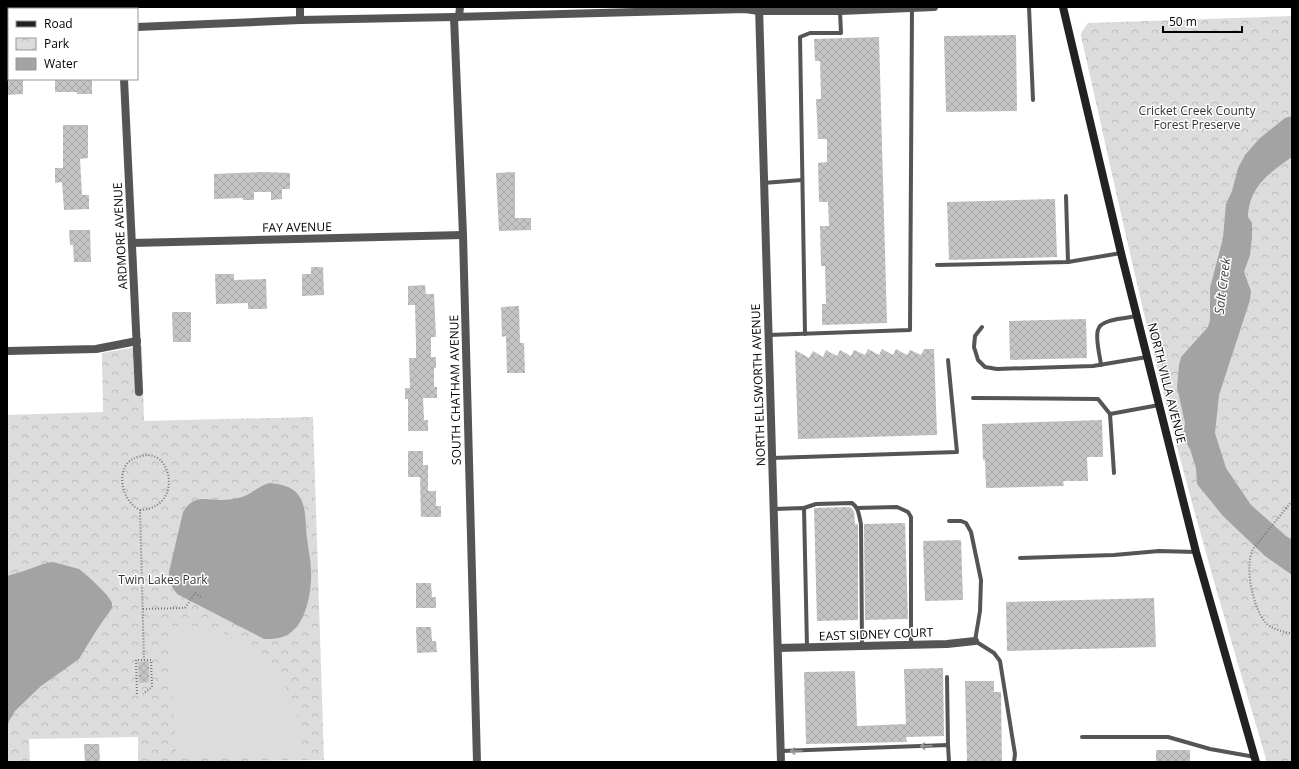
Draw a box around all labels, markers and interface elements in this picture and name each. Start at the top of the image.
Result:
legend [8,8,138,80]
scale bar [1163,8,1242,34]
text: 50 m [1169,13,1197,30]
text: Road [44,15,73,32]
text: Park [44,35,70,52]
text: Water [44,55,78,72]
park label: Cricket Creek County Forest Preserve [1139,102,1256,133]
street label: ARDMORE AVENUE [109,182,131,290]
street label: FAY AVENUE [262,218,332,236]
water label: Salt Creek [1210,256,1234,315]
street label: NORTH ELLSWORTH AVENUE [747,304,769,466]
street label: SOUTH CHATHAM AVENUE [445,315,465,465]
street label: NORTH VILLA AVENUE [1144,321,1190,445]
park label: Twin Lakes Park [118,571,208,588]
street label: EAST SIDNEY COURT [819,623,934,644]
one-way arrow [920,742,933,750]
one-way arrow [790,747,803,755]

